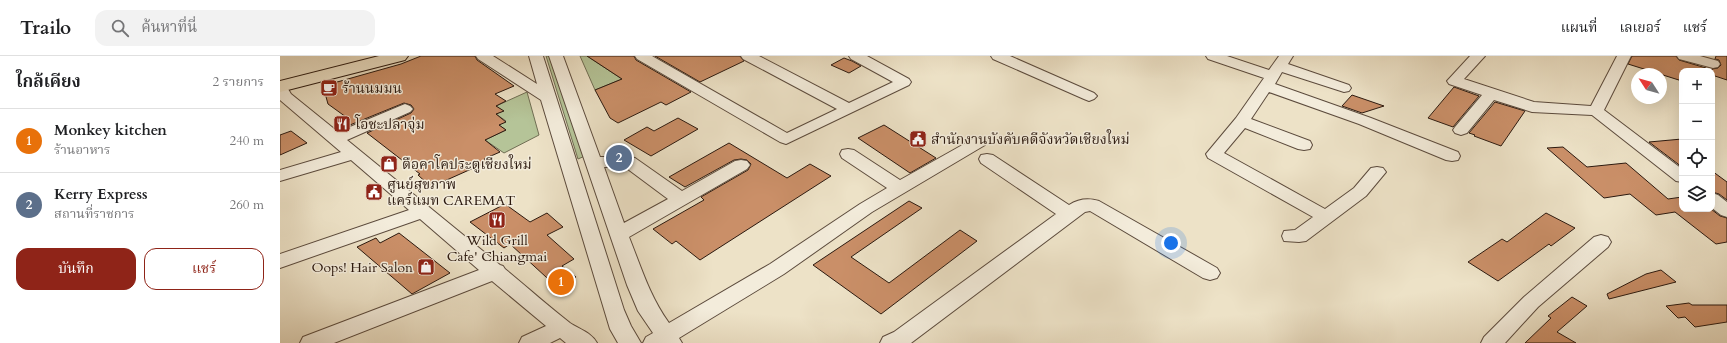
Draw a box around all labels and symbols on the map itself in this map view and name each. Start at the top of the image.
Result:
north arrow [1631,68,1667,104]
cafe icon: ร้านนมมน [319,78,339,98]
place label: ร้านนมมน [342,79,402,98]
restaurant icon: โอชะปลาจุ่ม [332,114,352,134]
place label: โอชะปลาจุ่ม [354,114,425,134]
public building icon: สำนักงานบังคับคดีจังหวัดเชียงใหม่ [908,129,928,149]
place label: สำนักงานบังคับคดีจังหวัดเชียงใหม่ [931,129,1130,149]
pin: 2 [606,143,632,173]
shop icon: ตือคาโคประตูเชียงใหม่ [379,154,399,174]
place label: ตือคาโคประตูเชียงใหม่ [402,154,532,174]
place label: ศูนย์สุขภาพ แคร์แมท CAREMAT [387,175,516,210]
public building icon: ศูนย์สุขภาพ แคร์แมท CAREMAT [364,182,384,202]
restaurant icon: Wild Grill Cafe' Chiangmai [487,210,507,230]
place label: Wild Grill Cafe' Chiangmai [447,231,547,266]
your location [1161,233,1181,253]
shop icon: Oops! Hair Salon [416,257,436,277]
place label: Oops! Hair Salon [311,258,413,277]
pin: 1 [548,267,574,297]

